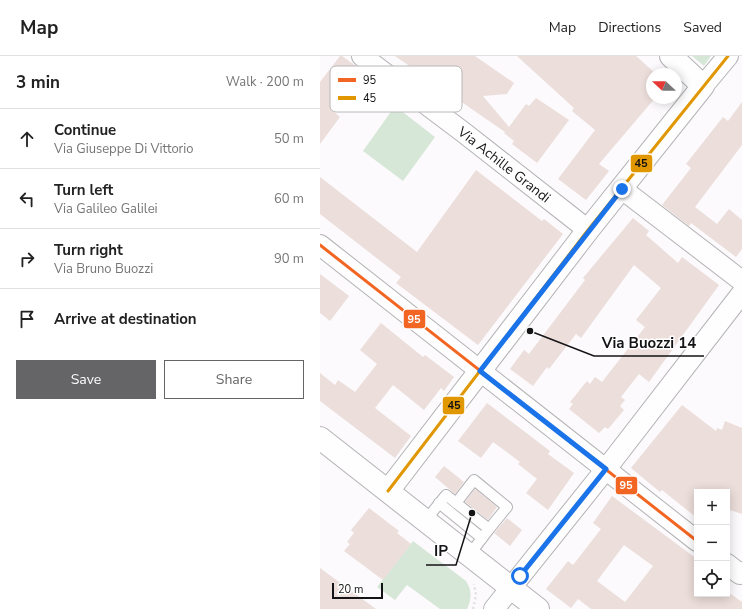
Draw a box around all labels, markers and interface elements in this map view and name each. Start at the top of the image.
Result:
text: Map [20,15,58,41]
text: Map [549,18,576,37]
text: Directions [598,18,661,37]
text: Saved [683,18,722,37]
legend [330,66,462,112]
north arrow [646,68,682,104]
text: 3 min [16,71,60,94]
text: Walk · 200 m [226,73,304,91]
text: 95 [363,73,377,88]
text: 45 [363,91,377,106]
text: Continue [54,120,116,140]
street label: Via Achille Grandi [453,122,555,207]
icon: ahead [16,128,38,150]
text: 50 m [274,130,304,148]
text: Via Giuseppe Di Vittorio [54,140,194,158]
line badge: 45 [630,154,653,173]
text: 45 [634,156,648,171]
text: Turn left [54,180,113,200]
route end [613,180,631,198]
icon: left [16,188,38,210]
text: 60 m [274,190,304,208]
text: Via Galileo Galilei [54,200,158,218]
text: Turn right [54,240,123,260]
icon: right [16,248,38,270]
text: 90 m [274,250,304,268]
text: Via Bruno Buozzi [54,260,153,278]
icon: arrive [16,308,38,330]
text: Arrive at destination [54,309,197,329]
line badge: 95 [403,309,426,329]
text: 95 [407,312,421,327]
callout: Via Buozzi 14 [594,329,704,356]
text: Via Buozzi 14 [601,333,696,353]
button: Save [16,360,156,399]
button: Share [164,360,304,399]
line badge: 45 [442,396,465,415]
text: 45 [447,398,461,413]
line badge: 95 [615,476,638,495]
text: 95 [619,478,633,493]
map controls [694,489,730,597]
button: + [694,489,730,525]
button: − [694,525,730,561]
callout: IP [426,538,456,565]
text: IP [434,541,448,561]
button: locate [694,561,730,597]
route start [511,567,529,585]
scale bar [332,581,383,600]
text: 20 m [338,582,363,597]

